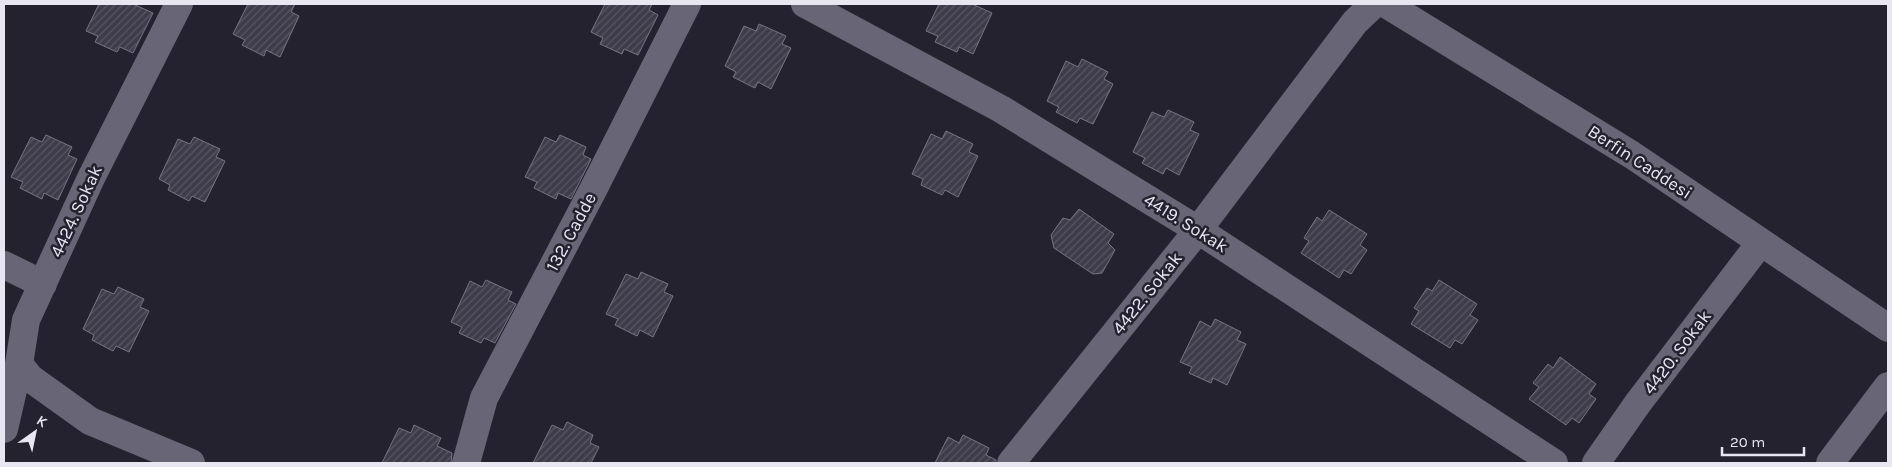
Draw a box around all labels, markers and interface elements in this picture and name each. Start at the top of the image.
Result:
street label: Berfin Caddesi [1584,120,1696,204]
street label: 4424. Sokak [45,161,107,261]
street label: 132. Cadde [541,189,601,275]
street label: 4419. Sokak [1140,189,1232,257]
street label: 4422. Sokak [1107,247,1187,339]
street label: 4420. Sokak [1638,306,1716,398]
north arrow [10,407,60,457]
text: K [33,412,51,432]
scale bar [1722,424,1804,456]
text: 20 m [1730,433,1765,451]

